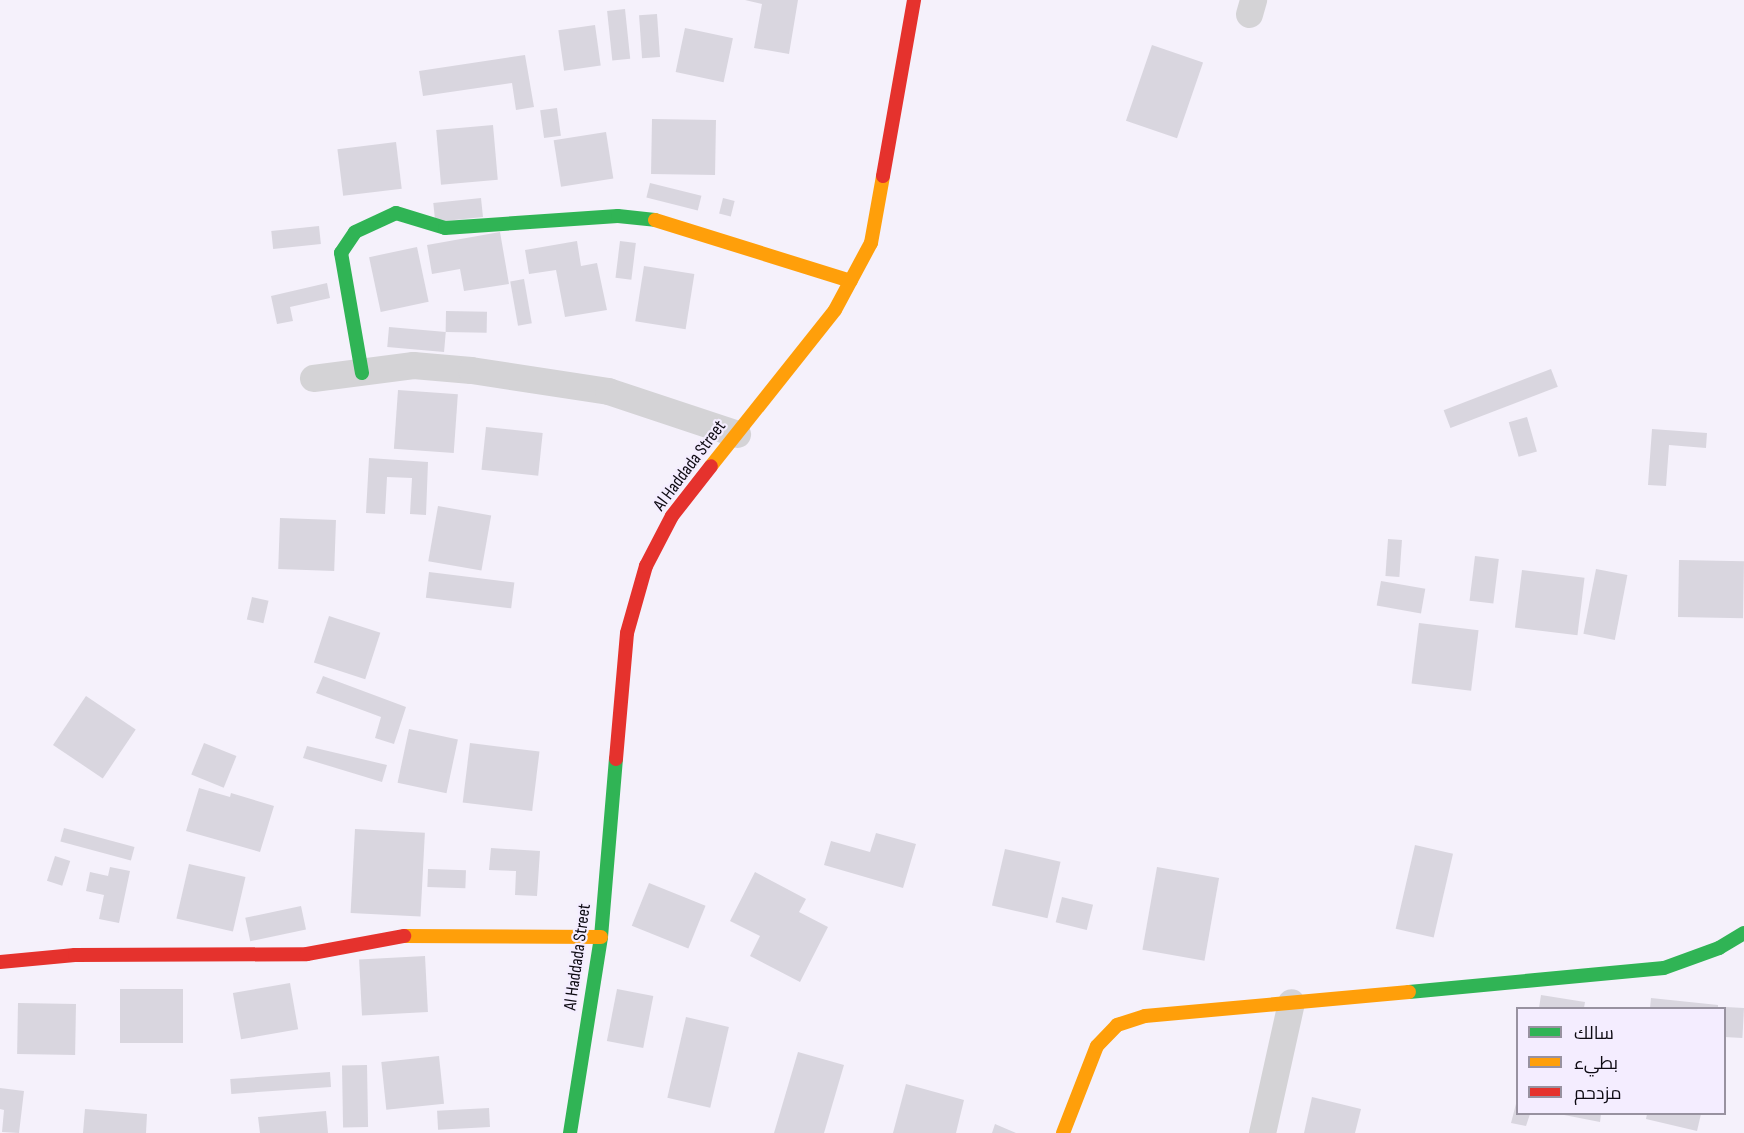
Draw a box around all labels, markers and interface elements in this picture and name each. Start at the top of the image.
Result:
street label: Al Haddada Street [649,417,731,515]
street label: Al Haddada Street [560,902,596,1012]
legend [1516,1007,1726,1115]
text: سالك [1574,1023,1614,1044]
text: بطيء [1574,1053,1618,1074]
text: مزدحم [1574,1083,1622,1104]

